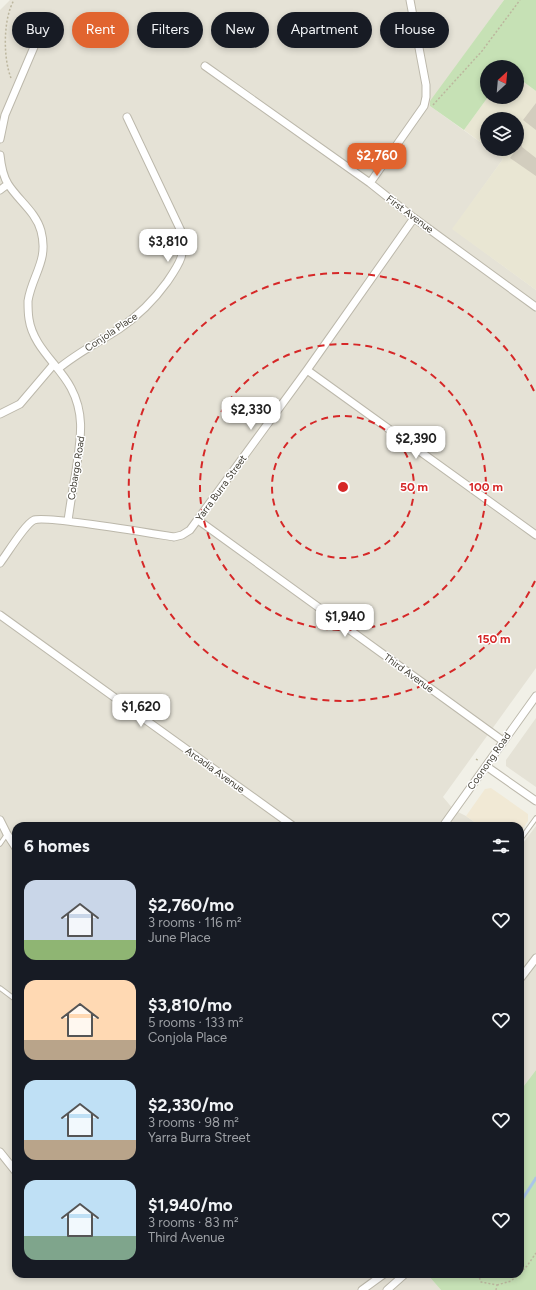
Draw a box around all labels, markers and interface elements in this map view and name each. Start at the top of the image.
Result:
chip: Buy [12,12,64,48]
chip: Rent [72,12,129,48]
chip: Filters [137,12,203,48]
chip: New [211,12,269,48]
chip: Apartment [277,12,372,48]
chip: House [380,12,449,48]
north arrow [480,60,524,104]
map controls [480,60,524,156]
button: layers [480,112,524,156]
pin: $2,760 [344,143,410,177]
text: $2,760 [356,148,398,163]
street label: First Avenue [384,192,437,236]
pin: $3,810 [135,229,201,263]
text: $3,810 [148,234,188,249]
street label: Conjola Place [82,309,140,354]
pin: $2,330 [218,397,284,431]
text: $2,330 [231,402,271,417]
pin: $2,390 [383,426,449,460]
text: $2,390 [395,431,437,446]
street label: Cobargo Road [65,435,87,501]
street label: Yarra Burra Street [193,452,250,524]
centre of rings [336,480,350,494]
text: 50 m [400,480,428,494]
text: 100 m [469,480,503,494]
pin: $1,940 [312,604,378,638]
text: $1,940 [325,609,365,624]
text: 150 m [477,632,511,646]
street label: Third Avenue [381,650,437,696]
pin: $1,620 [108,694,174,728]
text: $1,620 [121,699,161,714]
street label: Coonong Road [464,730,514,792]
street label: Arcadia Avenue [183,744,248,796]
icon: filters [490,835,512,857]
text: 6 homes [24,836,90,856]
text: $2,760/mo [148,895,234,915]
icon: home [56,896,104,944]
icon: heart [490,909,512,931]
text: 3 rooms · 116 m² [148,915,242,930]
text: June Place [148,930,211,945]
text: $3,810/mo [148,995,232,1015]
icon: home [56,996,104,1044]
icon: heart [490,1009,512,1031]
text: 5 rooms · 133 m² [148,1015,244,1030]
text: Conjola Place [148,1030,227,1045]
text: $2,330/mo [148,1095,234,1115]
icon: home [56,1096,104,1144]
icon: heart [490,1109,512,1131]
text: 3 rooms · 98 m² [148,1115,239,1130]
text: Yarra Burra Street [148,1130,251,1145]
text: $1,940/mo [148,1195,233,1215]
icon: home [56,1196,104,1244]
icon: heart [490,1209,512,1231]
text: 3 rooms · 83 m² [148,1215,239,1230]
text: Third Avenue [148,1230,225,1245]

